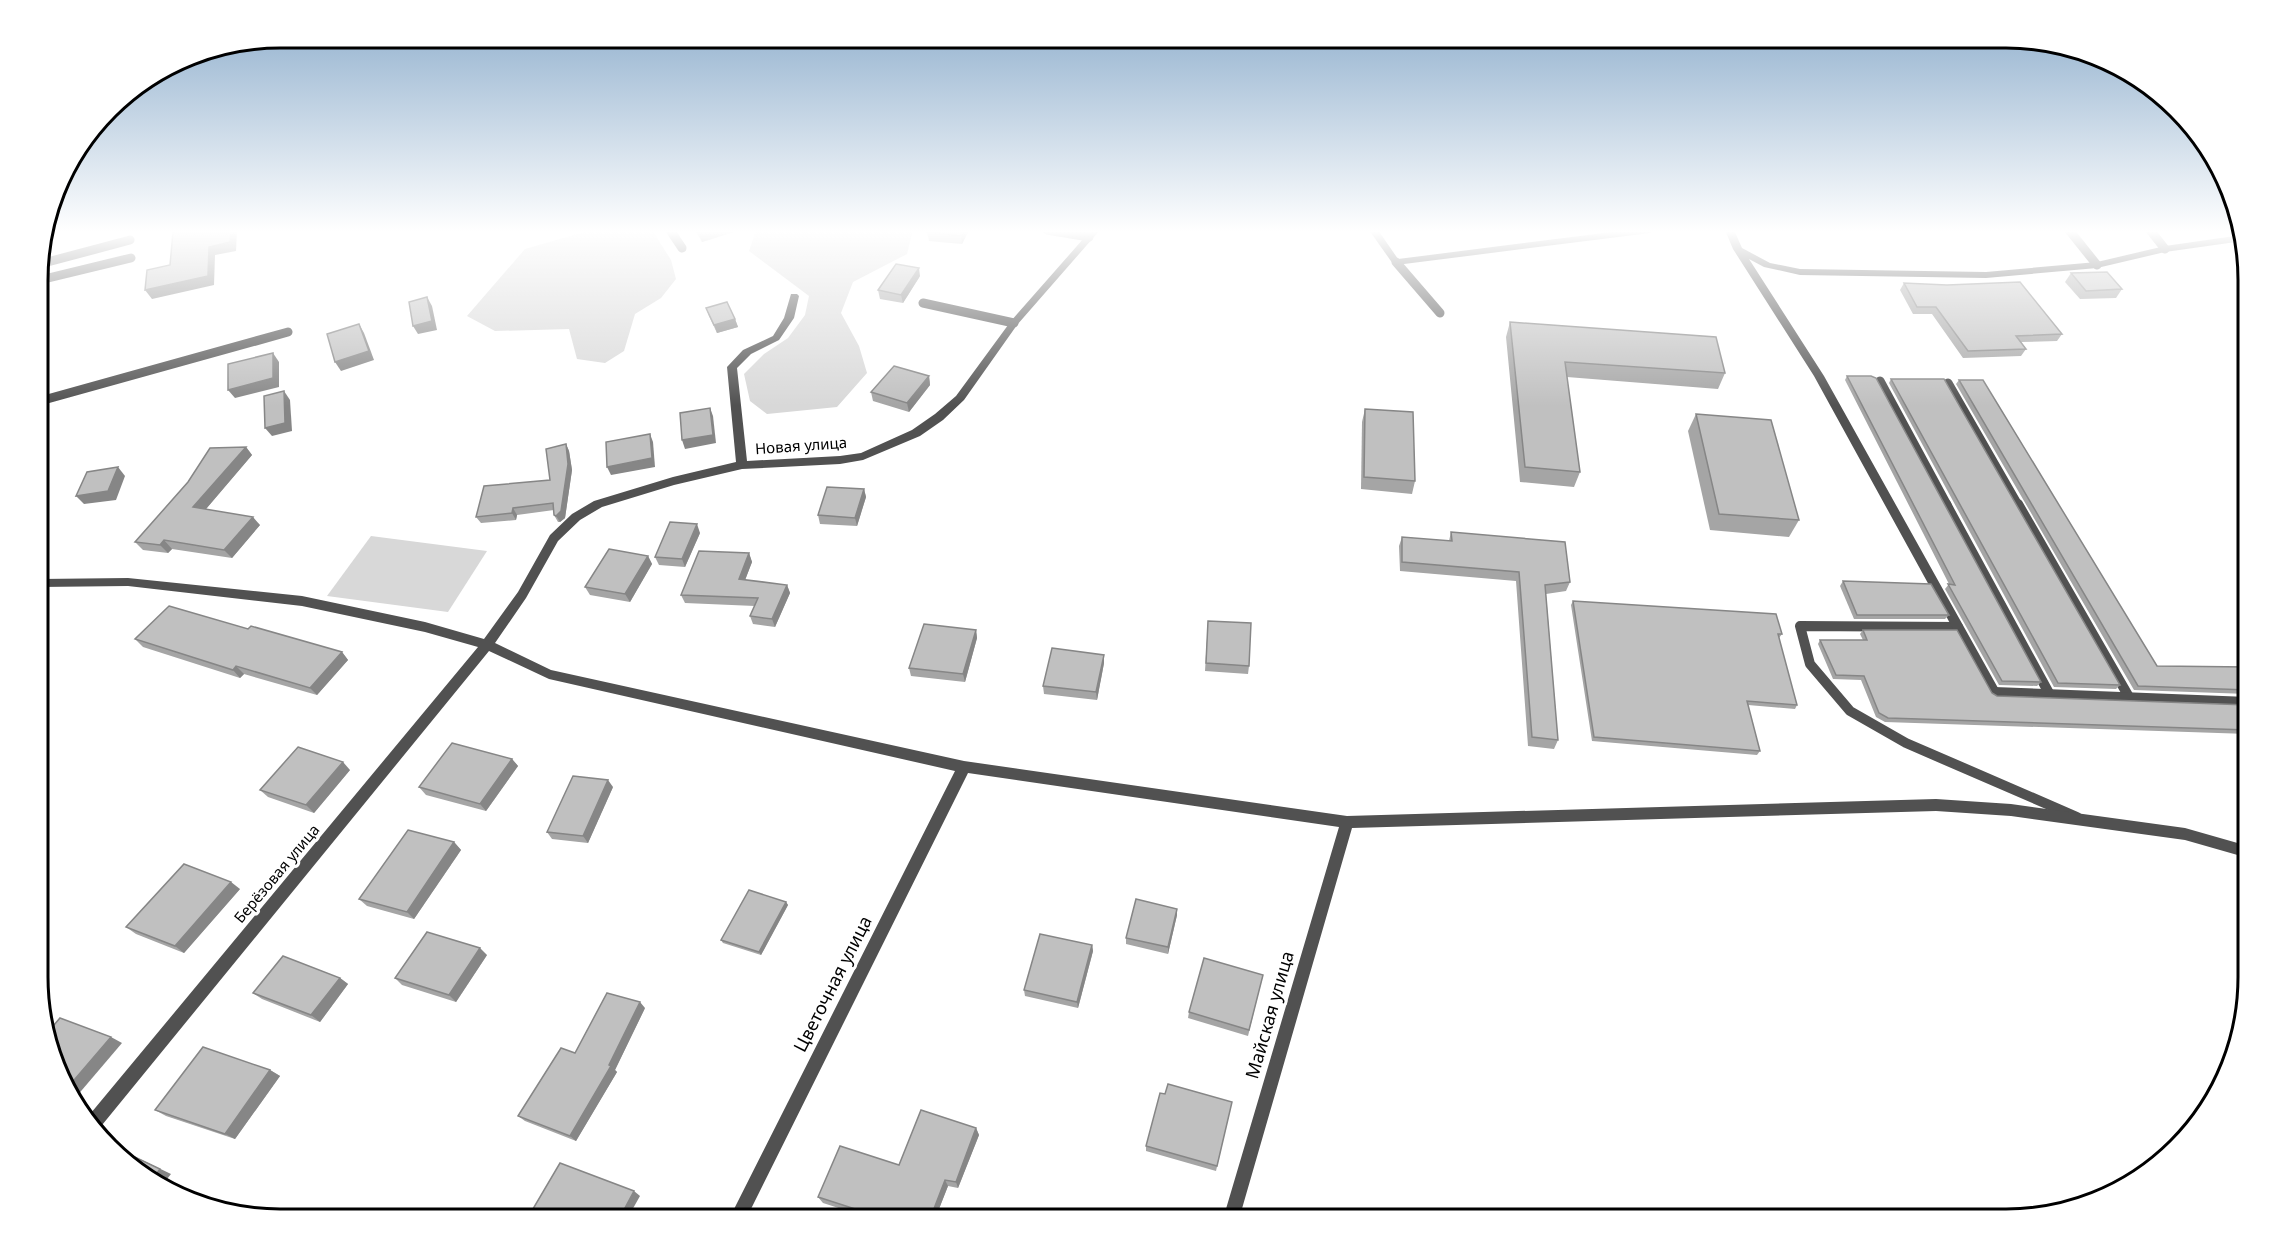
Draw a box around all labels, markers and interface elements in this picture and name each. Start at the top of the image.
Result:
street label: Новая улица [754,432,847,458]
street label: Берёзовая улица [229,820,323,927]
street label: Цветочная улица [787,911,877,1056]
street label: Майская улица [1239,948,1299,1081]

